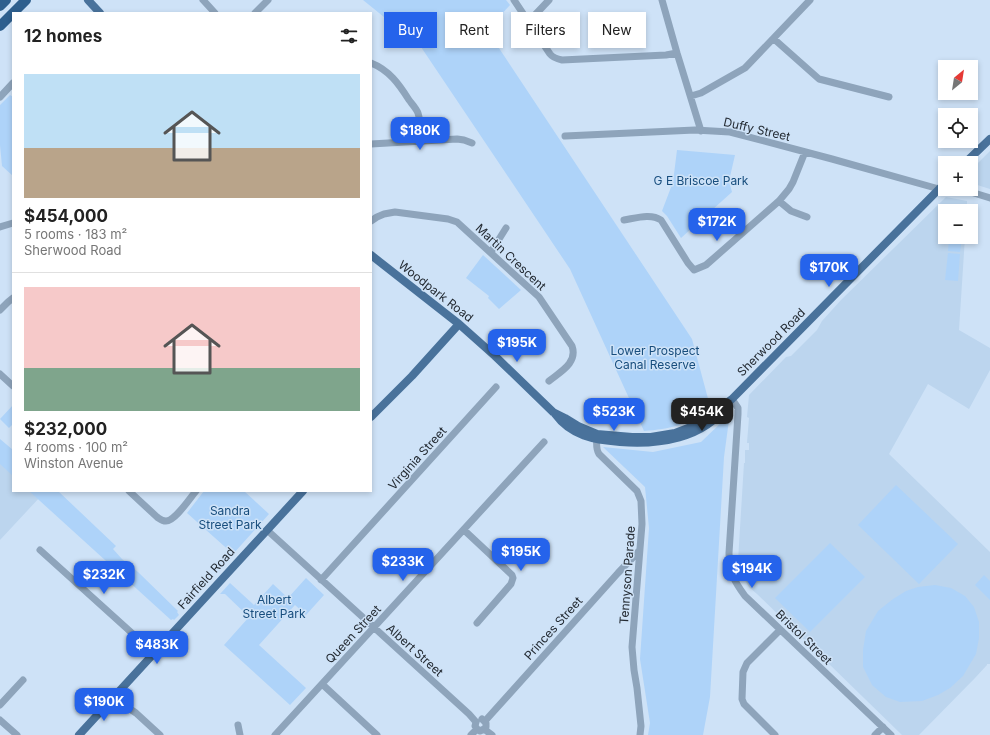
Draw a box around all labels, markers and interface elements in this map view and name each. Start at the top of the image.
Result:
chip: Buy [384,12,437,48]
chip: Rent [445,12,503,48]
chip: Filters [511,12,580,48]
chip: New [588,12,646,48]
icon: filters [338,25,360,47]
text: 12 homes [24,26,102,46]
north arrow [938,60,978,100]
map controls [938,60,978,244]
icon: home [156,100,228,172]
button: locate [938,108,978,148]
street label: Duffy Street [722,114,792,144]
pin: $180K [392,117,448,151]
text: $180K [400,122,440,138]
button: + [938,156,978,196]
park label: G E Briscoe Park [654,173,749,188]
button: − [938,204,978,244]
text: $454,000 [24,206,108,226]
pin: $172K [689,208,745,242]
text: $172K [697,213,737,229]
street label: Martin Crescent [473,221,549,294]
text: 5 rooms · 183 m² [24,226,127,242]
text: Sherwood Road [24,242,122,258]
pin: $170K [801,254,857,288]
street label: Woodpark Road [396,257,476,325]
text: $170K [809,259,849,275]
street label: Sherwood Road [734,305,808,379]
icon: home [156,313,228,385]
pin: $195K [489,329,545,363]
text: $195K [497,334,537,350]
park label: Lower Prospect Canal Reserve [611,343,700,372]
pin: $523K [586,398,642,432]
pin: $454K [674,398,730,432]
text: $523K [593,403,635,419]
text: $454K [680,403,724,419]
text: $232,000 [24,419,107,439]
street label: Virginia Street [385,423,449,493]
text: 4 rooms · 100 m² [24,439,128,455]
text: Winston Avenue [24,455,123,471]
park label: Sandra Street Park [199,503,262,532]
street label: Tennyson Parade [616,525,638,625]
pin: $195K [493,538,549,572]
text: $195K [501,543,541,559]
street label: Fairfield Road [174,544,238,612]
pin: $233K [375,548,431,582]
text: $233K [382,553,424,569]
pin: $194K [724,555,780,589]
text: $194K [732,560,772,576]
pin: $232K [76,561,132,595]
text: $232K [83,566,125,582]
park label: Albert Street Park [243,592,306,621]
street label: Princes Street [521,593,585,663]
street label: Queen Street [322,602,384,666]
street label: Bristol Street [773,606,835,668]
street label: Albert Street [383,621,447,680]
pin: $483K [129,631,185,665]
text: $483K [135,636,179,652]
pin: $190K [76,688,132,722]
text: $190K [84,693,124,709]

